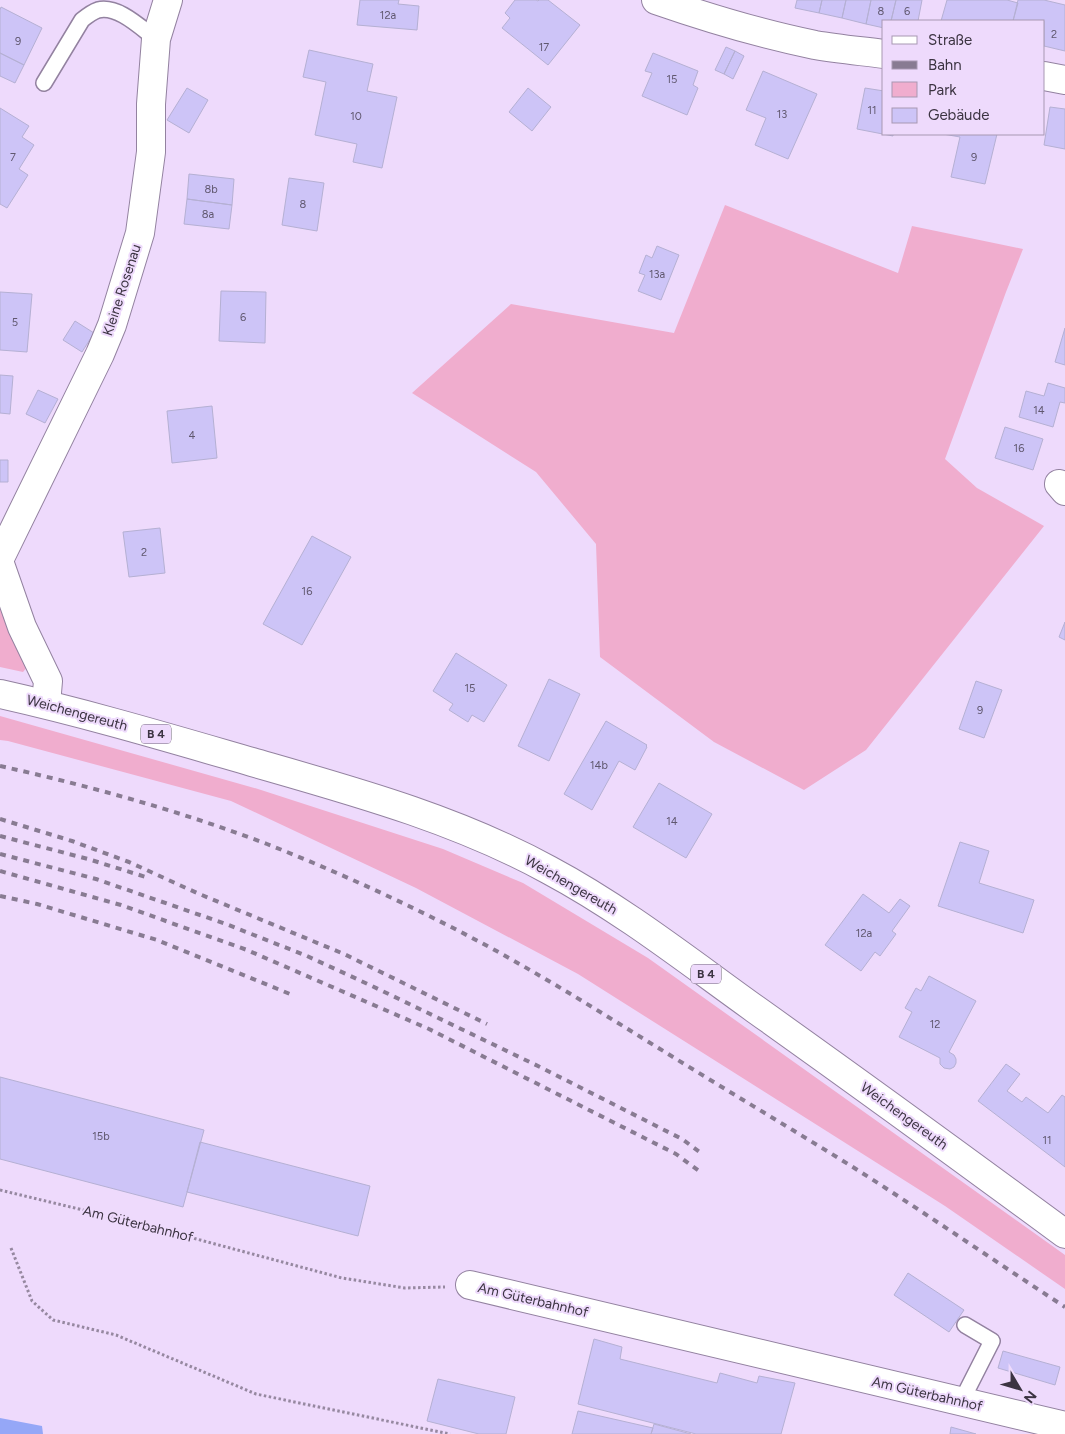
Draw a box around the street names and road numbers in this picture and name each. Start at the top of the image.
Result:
street label: Kleine Rosenau [99,242,145,338]
street label: Weichengereuth [25,691,129,735]
road number: B 4 [141,724,171,744]
street label: Weichengereuth [522,852,620,918]
road number: B 4 [691,964,721,984]
street label: Weichengereuth [857,1079,951,1153]
street label: Am Güterbahnhof [81,1202,196,1246]
street label: Am Güterbahnhof [476,1279,591,1321]
street label: Am Güterbahnhof [870,1373,985,1415]

